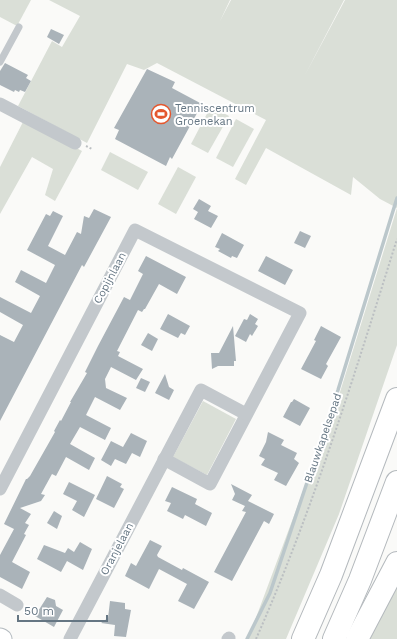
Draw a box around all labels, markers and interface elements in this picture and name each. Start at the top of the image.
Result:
place label: Tenniscentrum Groenekan [175,102,255,128]
sports icon: Tenniscentrum Groenekan [150,103,172,125]
street label: Copijnlaan [91,250,129,306]
street label: Blauwkapelsepad [302,391,344,485]
street label: Oranjelaan [98,521,136,577]
scale bar [18,597,107,623]
text: 50 m [24,604,54,618]

